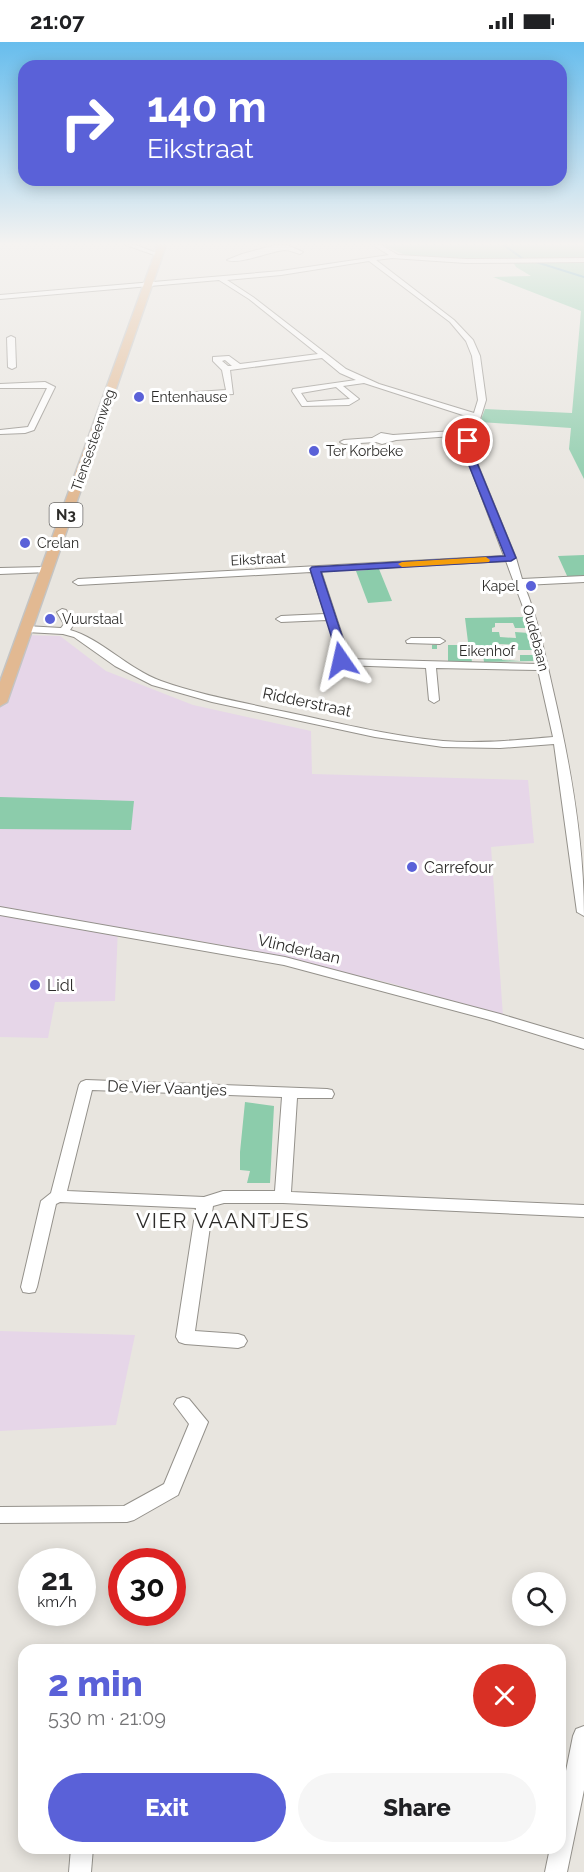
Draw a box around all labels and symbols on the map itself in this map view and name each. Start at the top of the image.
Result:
street label: Tiensesteenweg [68,387,118,493]
place label: Entenhause [151,389,228,405]
marker: Entenhause [132,390,146,404]
pin [442,415,493,466]
place label: Ter Korbeke [326,443,403,459]
marker: Ter Korbeke [307,444,321,458]
road number: N3 [50,503,82,527]
place label: Crelan [37,535,79,551]
marker: Crelan [18,536,32,550]
street label: Eikstraat [230,550,286,568]
place label: Kapel [482,578,519,594]
marker: Kapel [524,579,538,593]
street label: Oudebaan [519,603,553,673]
place label: Vuurstaal [62,611,123,627]
marker: Vuurstaal [43,612,57,626]
position arrow [309,628,373,692]
street label: Eikenhof [459,643,516,659]
street label: Ridderstraat [261,683,354,721]
place label: Carrefour [424,858,494,877]
marker: Carrefour [405,860,419,874]
street label: Vlinderlaan [256,930,342,968]
place label: Lidl [47,976,75,995]
marker: Lidl [28,978,42,992]
street label: De Vier Vaantjes [107,1076,227,1100]
district label: VIER VAANTJES [136,1208,310,1233]
speed limit sign: 30 [108,1548,186,1626]

